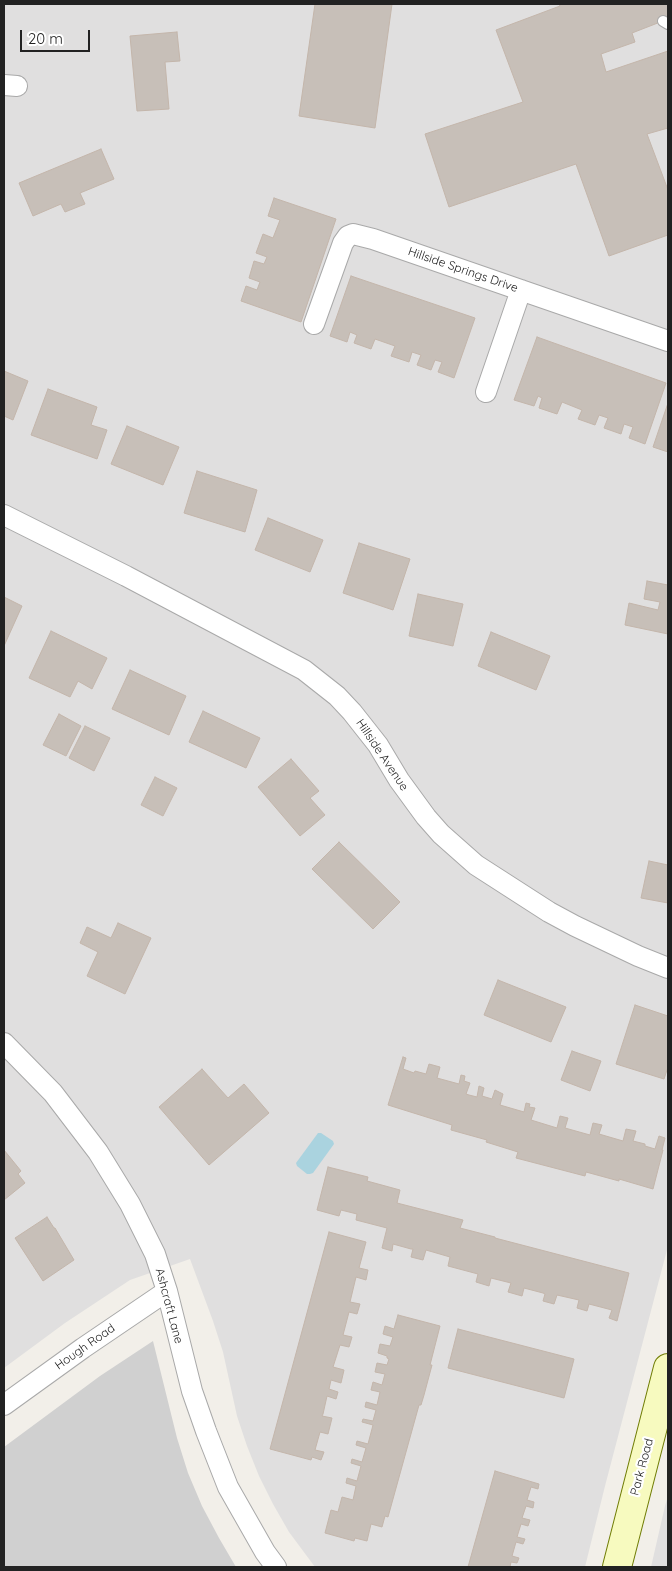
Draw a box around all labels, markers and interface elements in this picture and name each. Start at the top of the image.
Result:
scale bar [22,20,92,52]
text: 20 m [28,29,63,48]
street label: Hillside Springs Drive [406,244,520,296]
street label: Hillside Avenue [353,716,411,794]
street label: Ashcraft Lane [152,1267,186,1345]
street label: Hough Road [52,1321,118,1373]
street label: Park Road [627,1437,657,1497]

